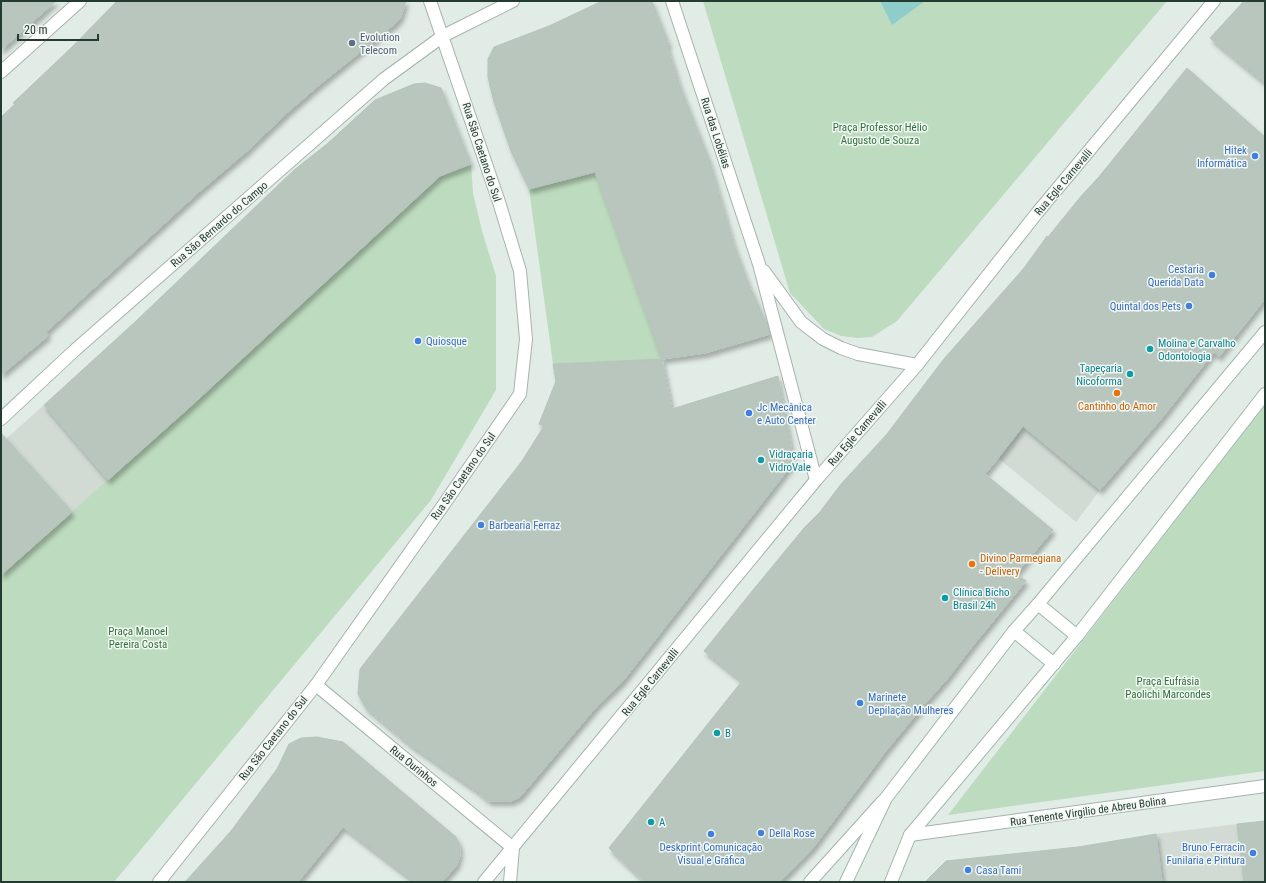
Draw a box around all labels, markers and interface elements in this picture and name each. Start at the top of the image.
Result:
scale bar [18,16,98,42]
text: 20 m [24,23,48,37]
place label: Evolution Telecom [360,31,400,57]
marker: Evolution Telecom [347,38,357,48]
street label: Rua das Lobélias [698,96,733,170]
street label: Rua São Caetano do Sul [459,101,504,203]
park label: Praça Professor Hélio Augusto de Souza [833,121,928,147]
place label: Hitek Informática [1197,144,1247,170]
street label: Rua Egle Carnevalli [1032,146,1095,218]
marker: Hitek Informática [1250,151,1260,161]
street label: Rua São Bernardo do Campo [168,178,271,270]
place label: Cestaria Querida Data [1148,263,1204,289]
marker: Cestaria Querida Data [1207,270,1217,280]
place label: Quintal dos Pets [1110,300,1181,313]
marker: Quintal dos Pets [1184,301,1194,311]
place label: Quiosque [426,335,467,348]
marker: Quiosque [413,336,423,346]
place label: Molina e Carvalho Odontologia [1158,337,1236,363]
marker: Molina e Carvalho Odontologia [1145,344,1155,354]
place label: Tapeçaria Nicoforma [1076,362,1122,388]
marker: Tapeçaria Nicoforma [1125,369,1135,379]
marker: Cantinho do Amor [1112,388,1122,398]
street label: Rua Egle Carnevalli [825,398,889,469]
place label: Cantinho do Amor [1078,400,1157,413]
place label: Jc Mecânica e Auto Center [757,401,817,427]
marker: Jc Mecânica e Auto Center [744,408,754,418]
street label: Rua São Caetano do Sul [428,430,498,522]
place label: Vidraçaria VidroVale [769,448,813,474]
marker: Vidraçaria VidroVale [756,455,766,465]
place label: Barbearia Ferraz [489,519,560,532]
marker: Barbearia Ferraz [476,520,486,530]
place label: Divino Parmegiana - Delivery [980,552,1061,578]
marker: Divino Parmegiana - Delivery [967,559,977,569]
place label: Clínica Bicho Brasil 24h [953,586,1010,612]
marker: Clínica Bicho Brasil 24h [940,593,950,603]
park label: Praça Manoel Pereira Costa [108,625,168,651]
street label: Rua Egle Carnevalli [619,646,681,719]
park label: Praça Eufrásia Paolichi Marcondes [1125,675,1211,701]
place label: Marinete Depilação Mulheres [868,691,954,717]
street label: Rua São Caetano do Sul [236,693,310,783]
marker: Marinete Depilação Mulheres [855,698,865,708]
place label: B [725,727,731,740]
marker: B [712,728,722,738]
street label: Rua Ourinhos [387,743,440,790]
street label: Rua Tenente Virgilio de Abreu Bolina [1009,794,1167,829]
place label: A [659,816,666,829]
marker: A [646,817,656,827]
place label: Della Rose [769,827,815,840]
marker: Della Rose [756,828,766,838]
marker: Deskprint Comunicação Visual e Gráfica [706,829,716,839]
place label: Deskprint Comunicação Visual e Gráfica [659,841,763,867]
place label: Bruno Ferracin Funilaria e Pintura [1167,841,1245,867]
marker: Bruno Ferracin Funilaria e Pintura [1248,848,1258,858]
place label: Casa Tami [976,864,1021,877]
marker: Casa Tami [963,865,973,875]

